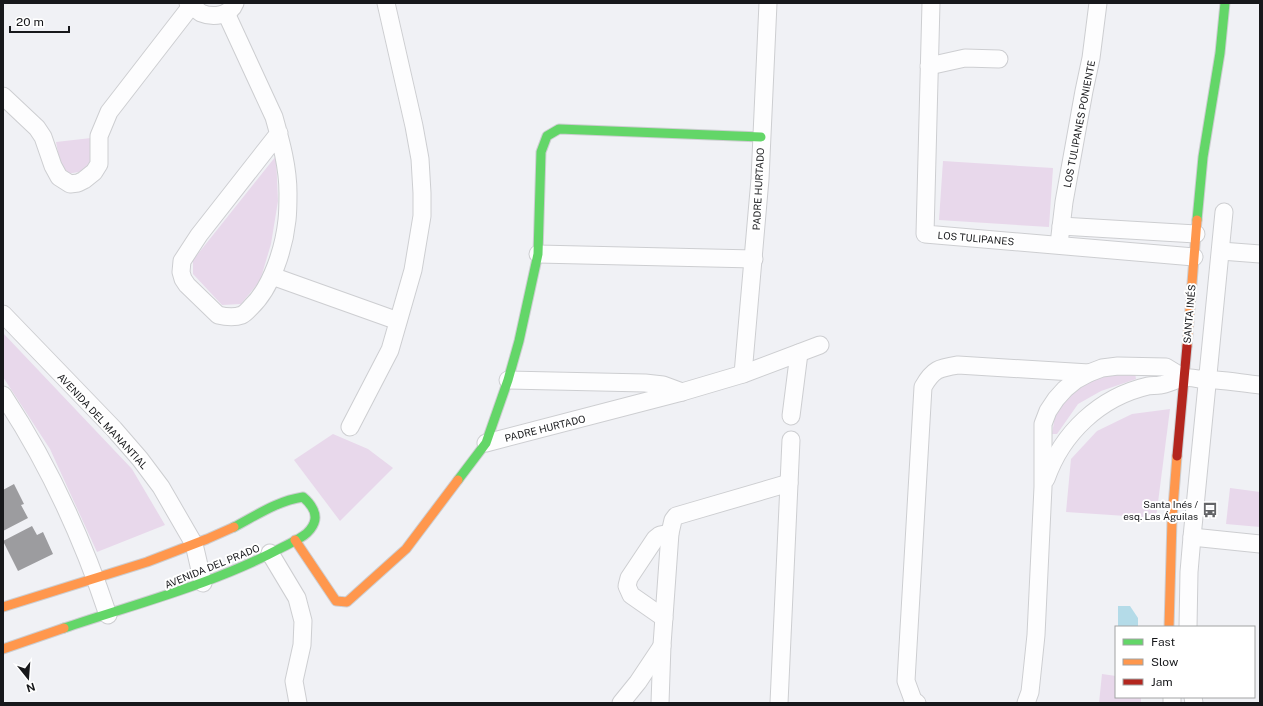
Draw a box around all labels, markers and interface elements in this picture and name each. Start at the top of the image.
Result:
scale bar [10,8,69,34]
text: 20 m [16,15,44,29]
street label: LOS TULIPANES PONIENTE [1061,59,1097,189]
street label: PADRE HURTADO [750,147,766,231]
street label: LOS TULIPANES [937,229,1015,247]
street label: SANTA INÉS [1180,284,1198,344]
street label: AVENIDA DEL MANANTIAL [55,371,151,472]
street label: PADRE HURTADO [503,412,587,444]
place label: Santa Inés / esq. Las Águilas [1123,498,1198,522]
bus stop icon: Santa Inés / esq. Las Águilas [1201,501,1219,519]
street label: AVENIDA DEL PRADO [163,541,261,591]
legend [1115,626,1255,698]
text: Fast [1151,635,1176,649]
text: Slow [1151,655,1179,669]
north arrow [8,658,48,698]
text: Jam [1151,675,1173,689]
text: N [25,681,37,695]

